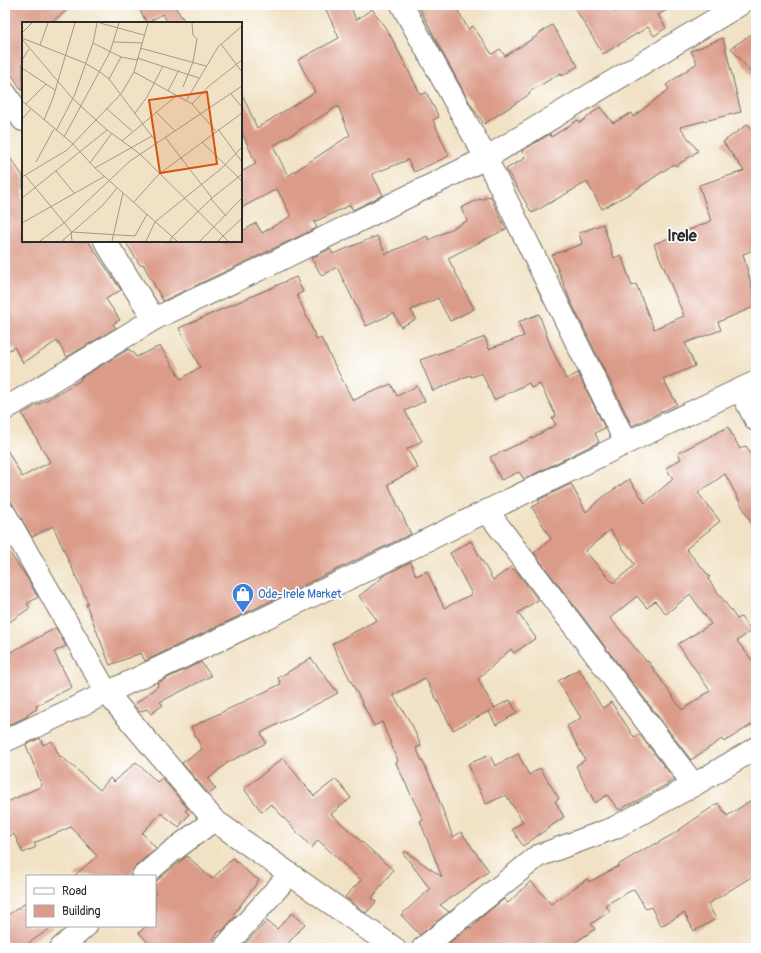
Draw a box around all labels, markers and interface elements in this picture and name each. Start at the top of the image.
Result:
inset map [22,22,242,242]
district label: Irele [667,226,698,246]
shop icon: Ode-Irele Market [230,581,256,614]
place label: Ode-Irele Market [258,587,342,602]
legend [26,875,156,927]
text: Road [62,884,87,899]
text: Building [62,904,101,919]

